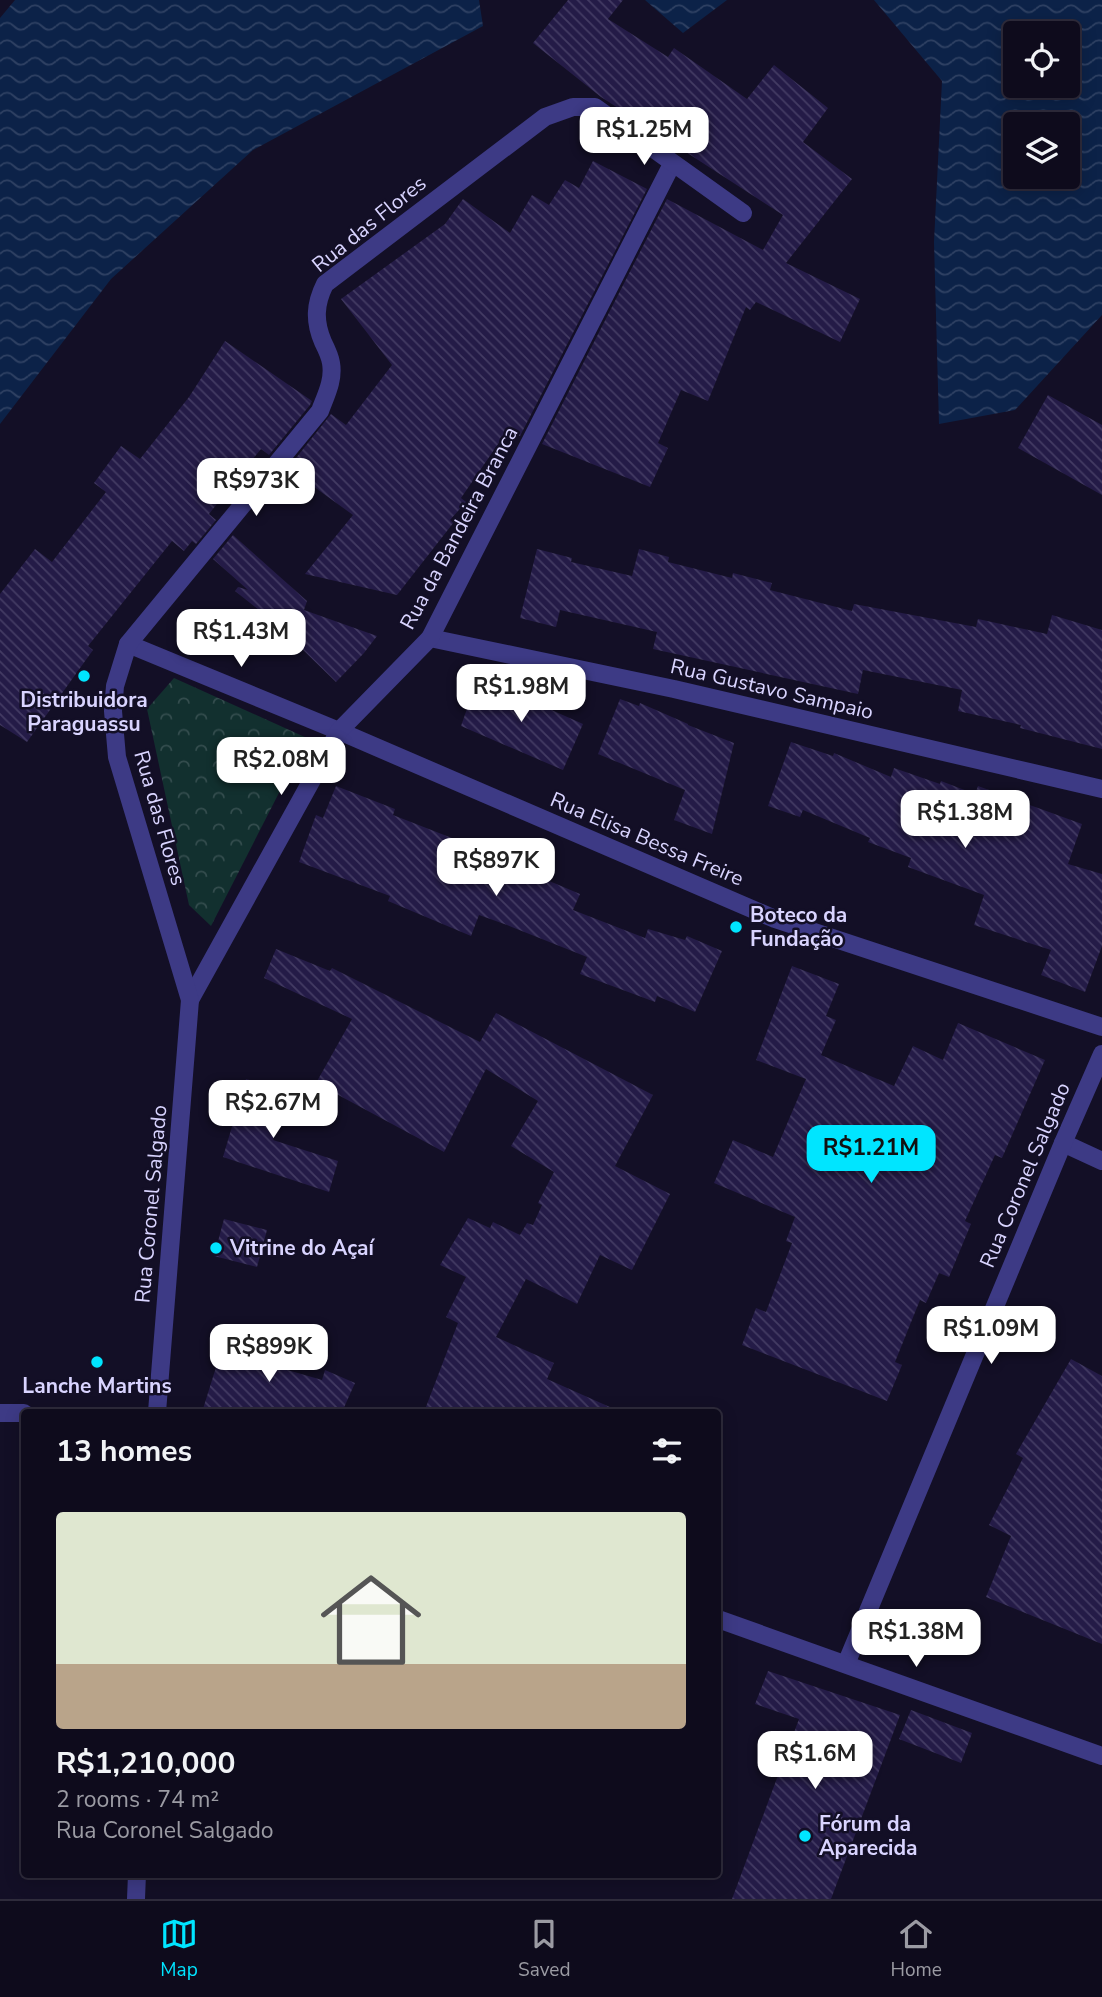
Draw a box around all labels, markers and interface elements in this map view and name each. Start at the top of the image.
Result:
map controls [1003,21,1080,189]
button: locate [1003,21,1080,98]
pin: R$1.25M [579,108,709,167]
button: layers [1003,112,1080,189]
text: R$1.25M [596,114,692,145]
street label: Rua das Flores [306,169,432,279]
street label: Rua da Bandeira Branca [394,422,524,634]
pin: R$973K [199,458,313,518]
text: R$973K [213,465,299,496]
pin: R$1.43M [176,610,306,669]
text: R$1.43M [193,616,289,647]
street label: Rua Gustavo Sampaio [668,652,876,726]
pin: R$1.98M [456,664,586,724]
marker: Distribuidora Paraguassu [76,668,92,684]
text: R$1.98M [473,671,569,702]
place label: Distribuidora Paraguassu [20,686,148,738]
pin: R$2.08M [216,738,346,797]
text: R$2.08M [233,744,329,775]
street label: Rua das Flores [127,747,193,889]
street label: Rua Elisa Bessa Freire [546,786,748,892]
pin: R$1.38M [900,790,1030,850]
text: R$1.38M [917,797,1013,828]
pin: R$897K [439,838,553,898]
text: R$897K [453,845,539,876]
place label: Boteco da Fundação [750,901,847,953]
marker: Boteco da Fundação [728,919,744,935]
street label: Rua Coronel Salgado [973,1078,1077,1272]
pin: R$2.67M [208,1080,338,1140]
text: R$2.67M [225,1087,321,1118]
street label: Rua Coronel Salgado [128,1104,174,1304]
pin: R$1.21M [806,1126,936,1185]
text: R$1.21M [823,1132,919,1163]
place label: Vitrine do Açaí [229,1234,376,1262]
marker: Vitrine do Açaí [208,1240,224,1256]
pin: R$1.09M [926,1306,1056,1366]
text: R$1.09M [943,1313,1039,1344]
pin: R$899K [212,1324,326,1384]
text: R$899K [226,1331,312,1362]
marker: Lanche Martins [89,1354,105,1370]
place label: Lanche Martins [22,1372,172,1400]
text: 13 homes [56,1431,192,1472]
icon: filters [648,1432,686,1470]
icon: home [308,1557,434,1683]
pin: R$1.38M [851,1610,981,1669]
text: R$1.38M [868,1616,964,1647]
pin: R$1.6M [758,1732,872,1791]
text: R$1.6M [774,1738,856,1769]
text: R$1,210,000 [56,1743,235,1784]
text: 2 rooms · 74 m² [56,1784,219,1815]
place label: Fórum da Aparecida [819,1810,918,1862]
text: Rua Coronel Salgado [56,1815,274,1846]
marker: Fórum da Aparecida [797,1828,813,1844]
tab: Map [160,1915,198,1983]
tab: Saved [518,1915,571,1983]
tab: Home [891,1915,942,1983]

